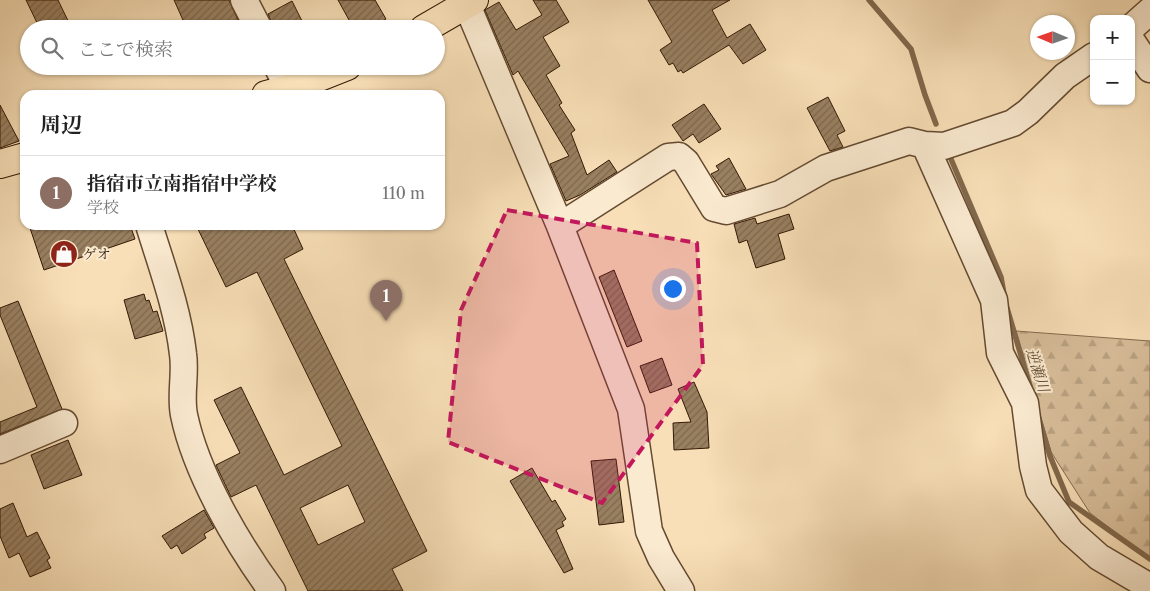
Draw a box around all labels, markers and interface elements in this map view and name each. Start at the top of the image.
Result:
north arrow [1030,15,1075,60]
map controls [1090,15,1135,105]
button: + [1090,15,1135,60]
search box [20,20,445,75]
icon: search [38,34,66,62]
text: ここで検索 [78,38,173,61]
button: − [1090,60,1135,105]
text: 周辺 [40,112,82,137]
text: 指宿市立南指宿中学校 [87,172,277,195]
text: 1 [52,183,60,203]
text: 110 m [382,183,425,203]
text: 学校 [87,197,119,217]
shop icon: ゲオ [49,239,79,269]
place label: ゲオ [83,245,111,263]
your location [660,276,686,302]
pin: 1 [370,280,402,321]
water label: 逆瀬川 [1022,346,1054,396]

